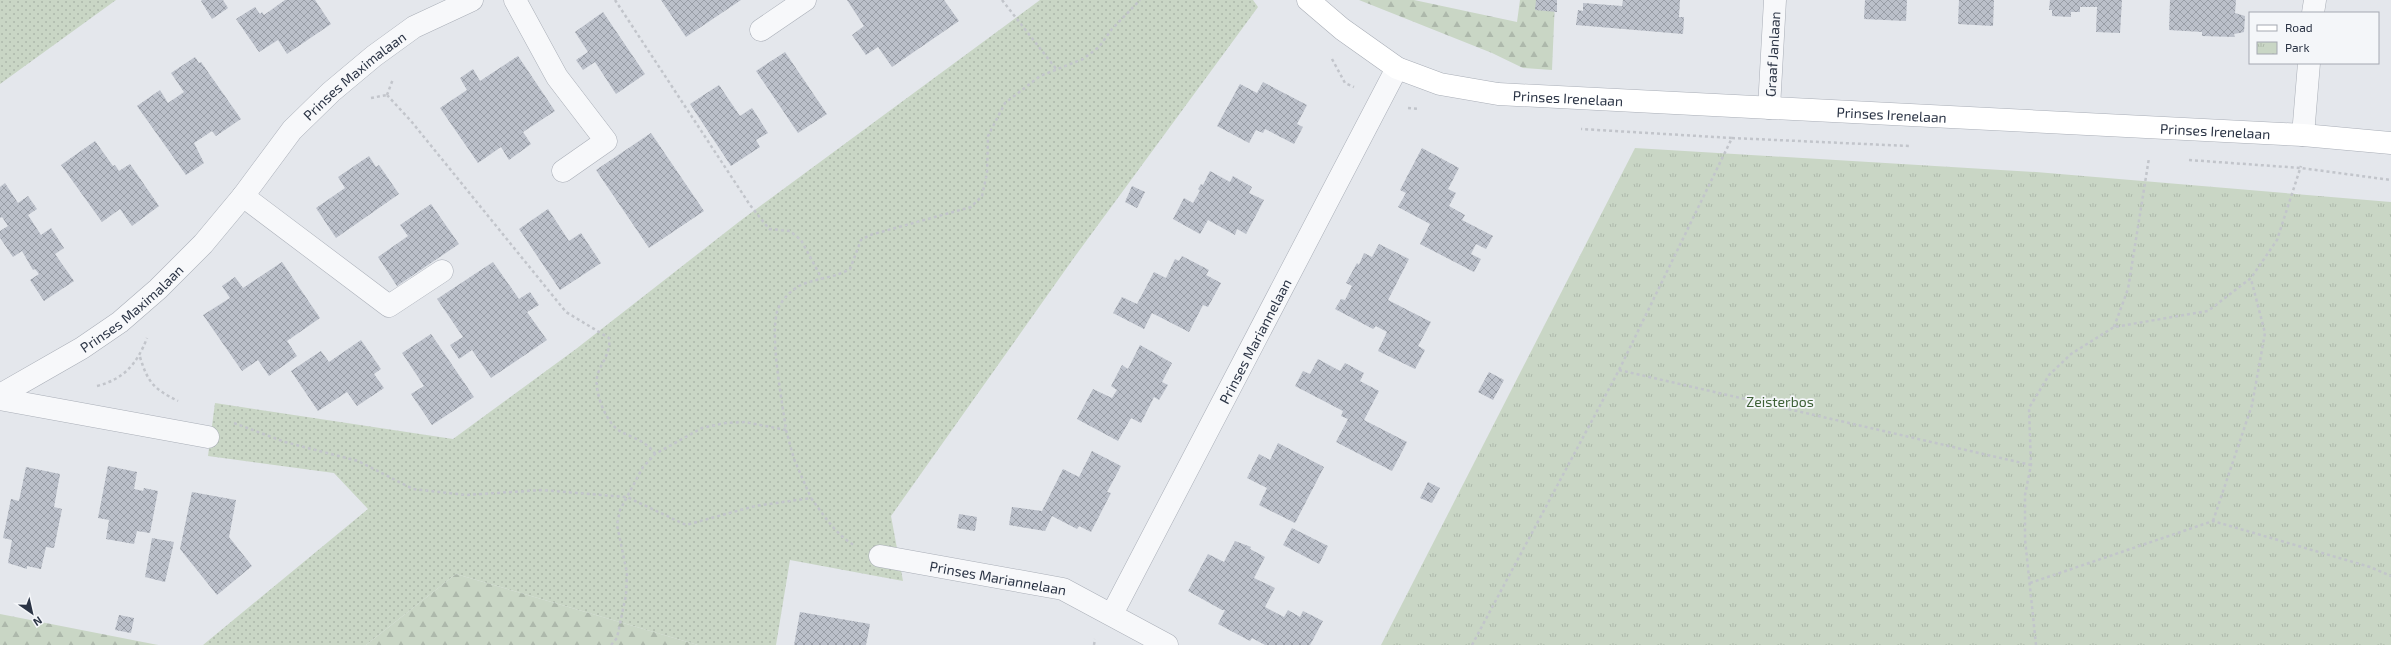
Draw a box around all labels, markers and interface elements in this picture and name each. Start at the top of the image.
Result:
street label: Graaf Janlaan [1761,11,1783,97]
legend [2249,12,2379,64]
text: Road [2285,20,2313,34]
street label: Prinses Maximalaan [299,28,409,123]
text: Park [2285,40,2310,54]
street label: Prinses Irenelaan [1512,86,1624,109]
street label: Prinses Irenelaan [1836,103,1947,125]
street label: Prinses Irenelaan [2160,119,2271,142]
street label: Prinses Maximalaan [76,261,186,356]
street label: Prinses Mariannelaan [1215,276,1294,406]
park label: Zeisterbos [1746,393,1814,410]
street label: Prinses Mariannelaan [928,557,1068,598]
north arrow [12,593,52,633]
text: N [31,614,45,629]

